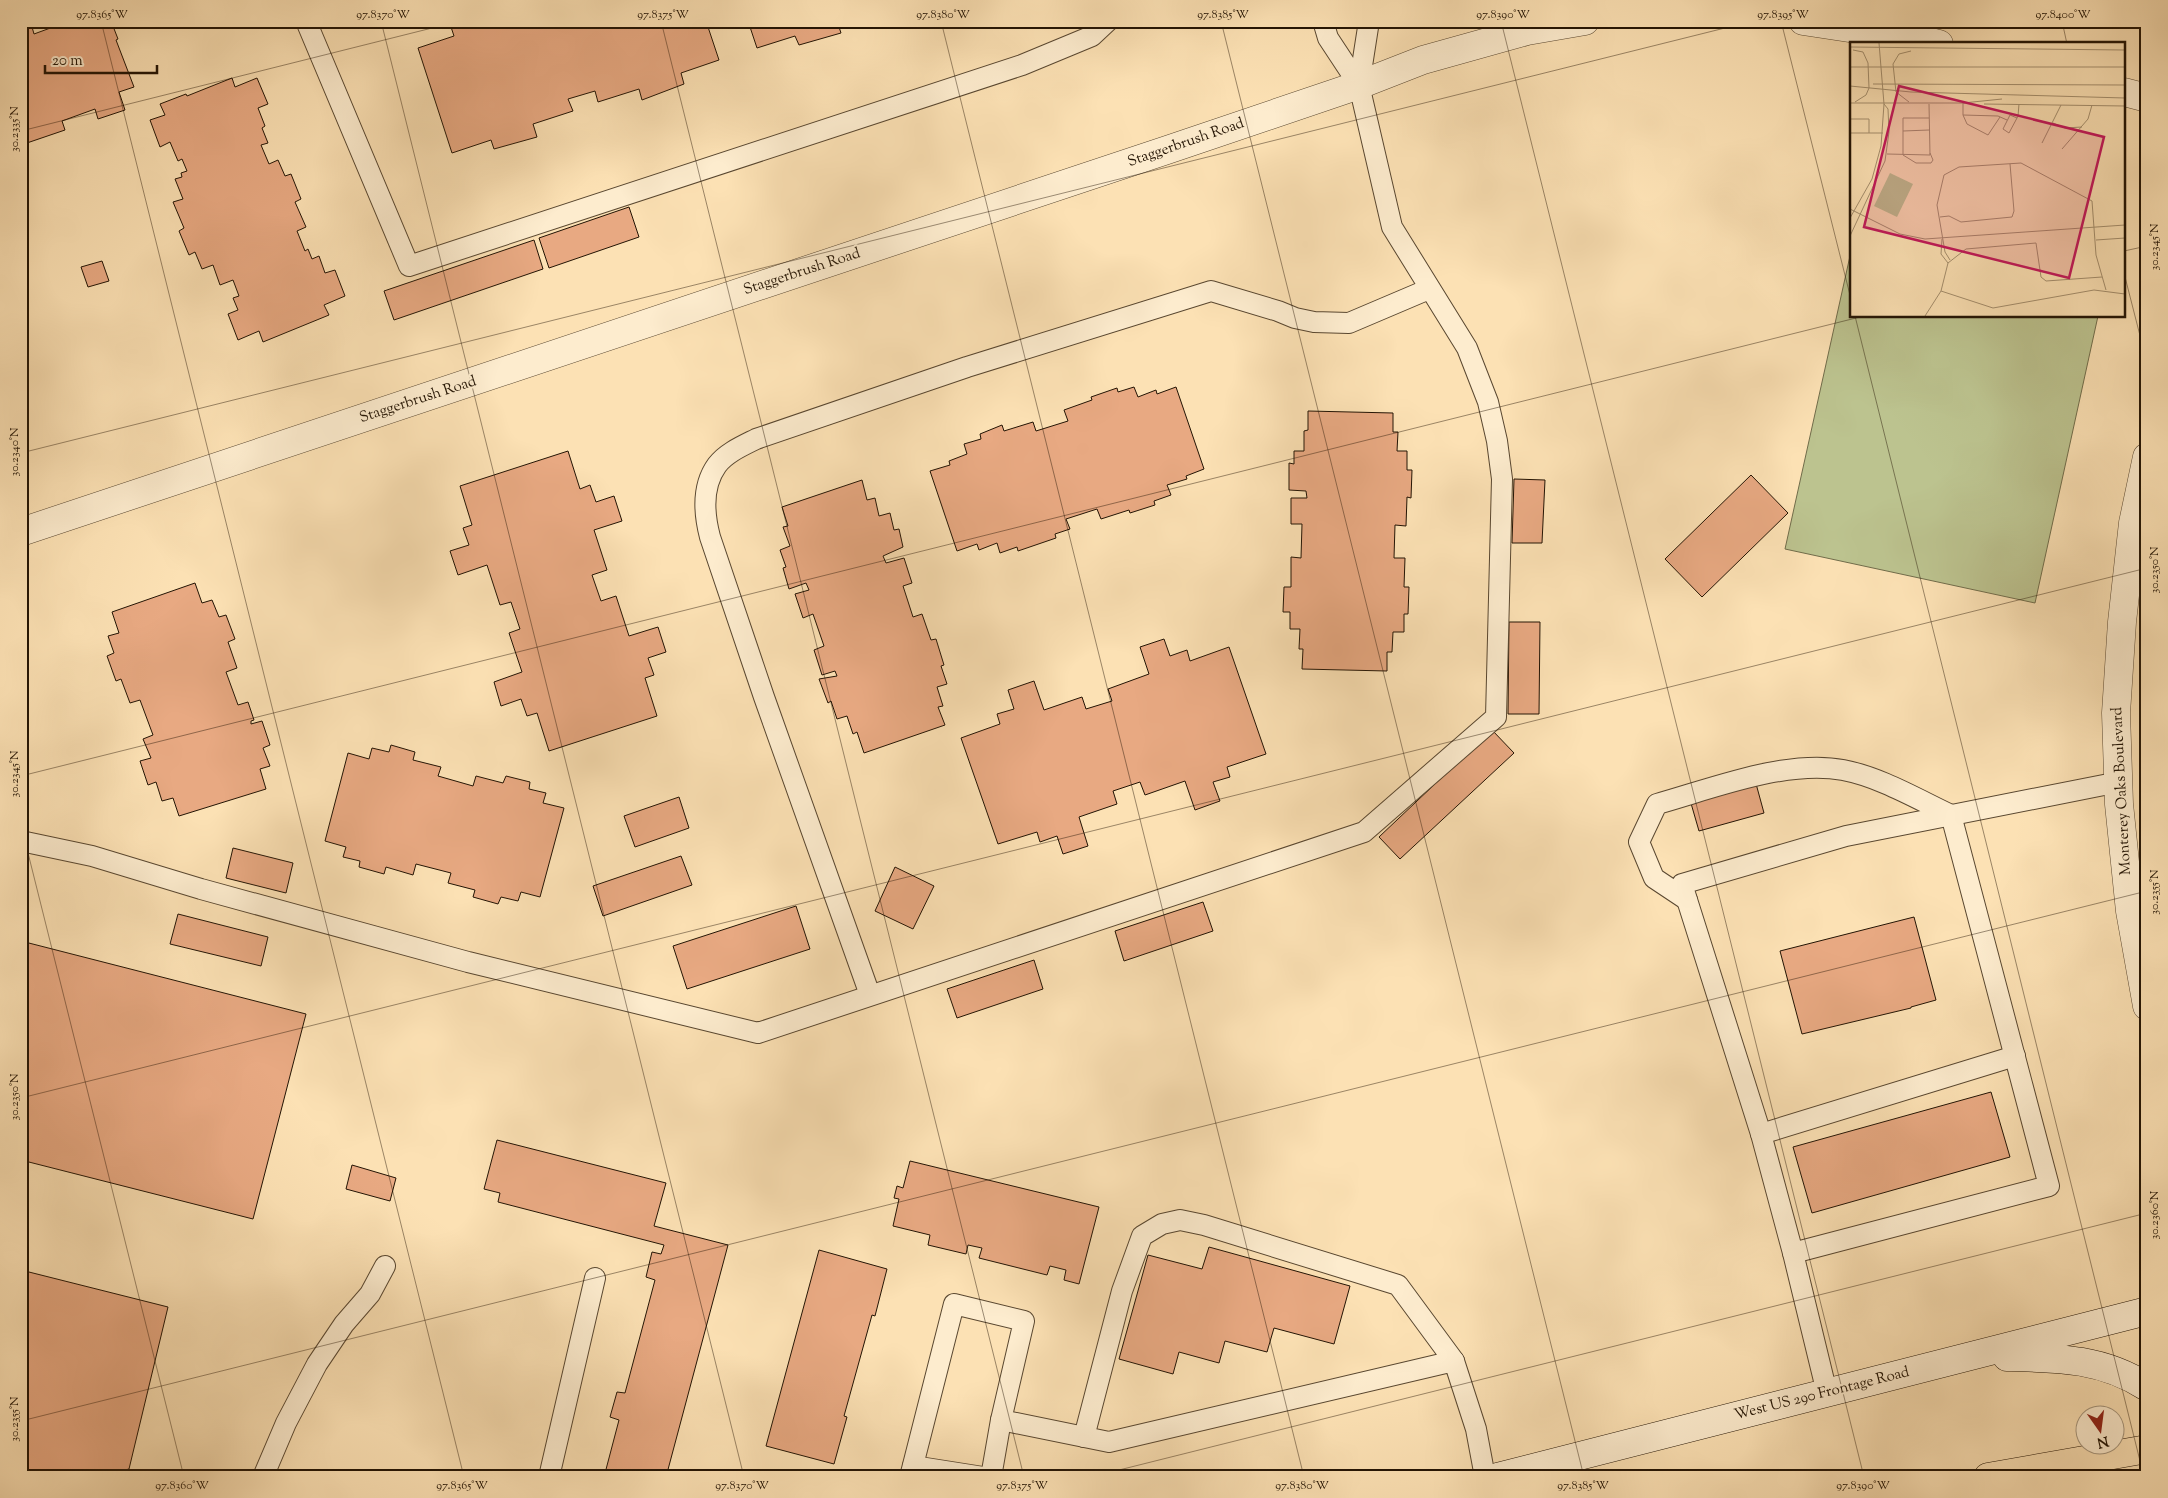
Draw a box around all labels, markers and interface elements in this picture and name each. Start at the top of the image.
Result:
text: 97.8365°W [76,6,128,24]
text: 97.8370°W [356,6,410,24]
text: 97.8375°W [637,6,690,24]
text: 97.8380°W [916,6,971,24]
text: 97.8385°W [1197,6,1250,24]
text: 97.8390°W [1476,6,1530,24]
text: 97.8395°W [1757,6,1809,24]
text: 97.8400°W [2035,6,2091,24]
scale bar [45,42,158,74]
inset map [1850,42,2126,318]
text: 20 m [52,51,83,72]
text: 30.2335°N [6,106,24,152]
street label: Staggerbrush Road [1125,113,1247,173]
text: 30.2345°N [2146,223,2164,271]
street label: Staggerbrush Road [741,243,864,301]
street label: Staggerbrush Road [357,371,480,429]
text: 30.2340°N [6,427,24,476]
text: 30.2350°N [2146,546,2164,594]
street label: Monterey Oaks Boulevard [2107,706,2137,876]
text: 30.2345°N [6,750,24,798]
text: 30.2355°N [2146,869,2164,915]
text: 30.2350°N [6,1073,24,1121]
text: 30.2360°N [2146,1190,2164,1239]
street label: West US 290 Frontage Road [1732,1362,1912,1426]
text: 30.2355°N [6,1396,24,1442]
north arrow [2076,1406,2126,1456]
text: N [2095,1430,2111,1452]
text: 97.8360°W [155,1477,209,1495]
text: 97.8365°W [436,1477,488,1495]
text: 97.8370°W [715,1477,769,1495]
text: 97.8375°W [996,1477,1049,1495]
text: 97.8380°W [1275,1477,1330,1495]
text: 97.8385°W [1557,1477,1610,1495]
text: 97.8390°W [1836,1477,1890,1495]

